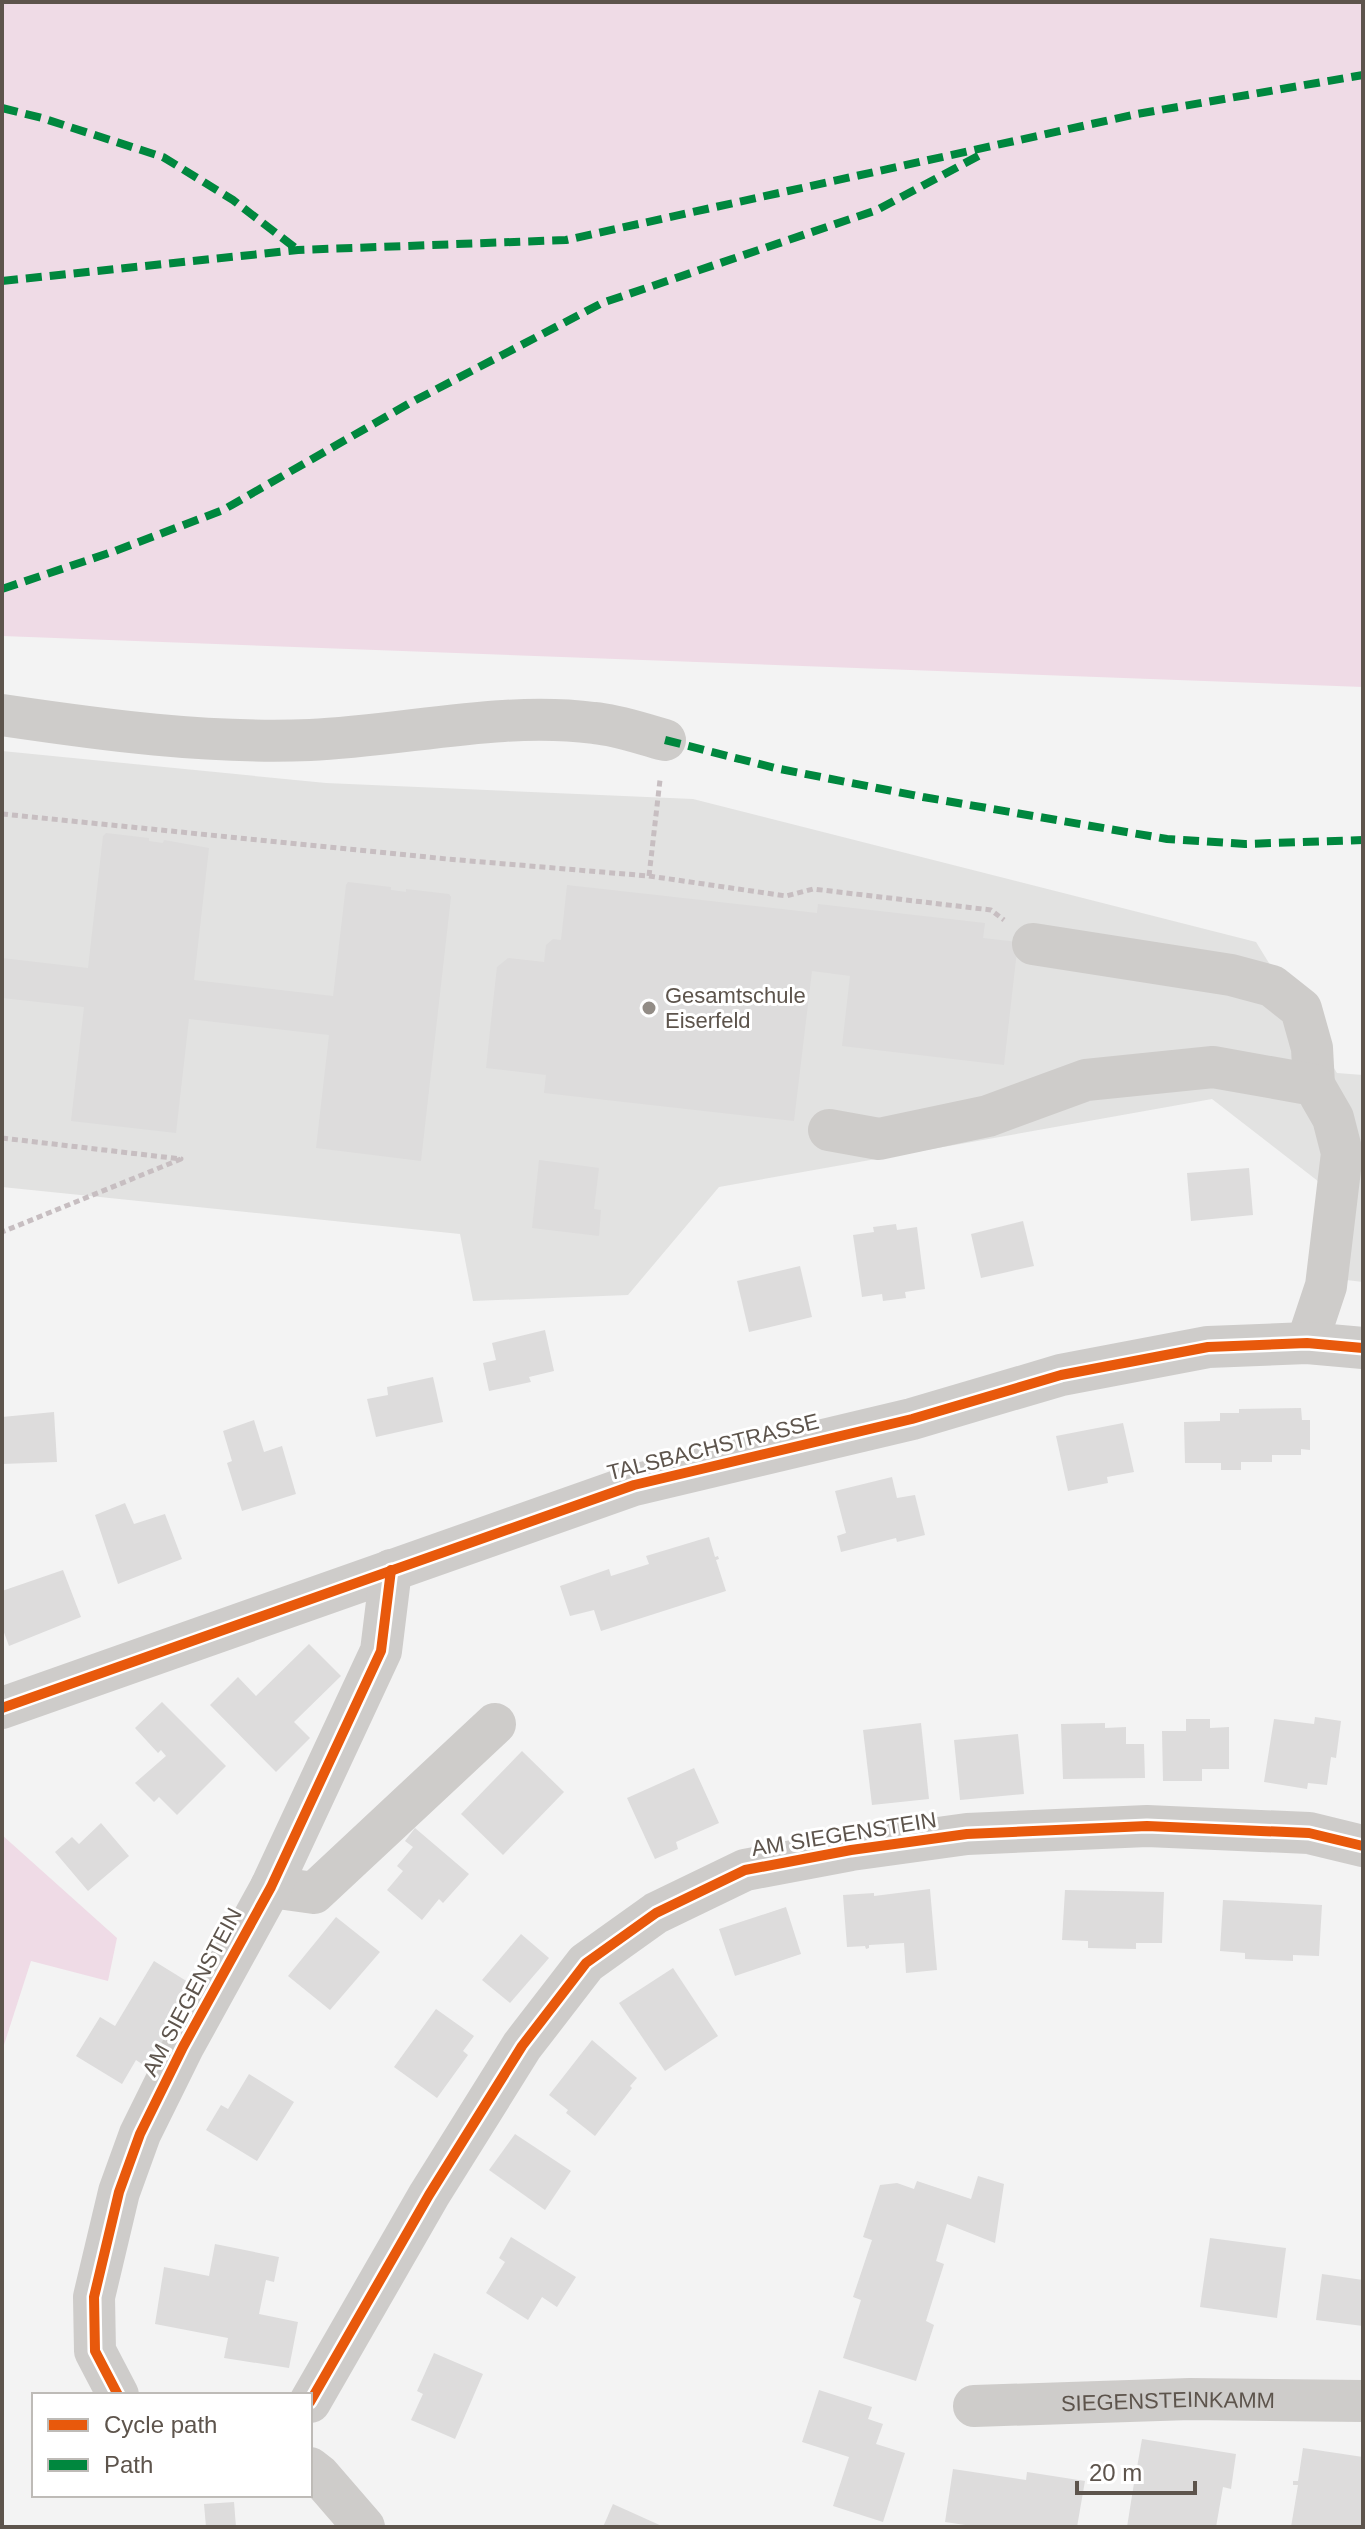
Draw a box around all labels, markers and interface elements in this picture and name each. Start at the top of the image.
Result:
place label: Gesamtschule Eiserfeld [665,983,806,1033]
marker: Gesamtschule Eiserfeld [640,999,658,1017]
street label: TALSBACHSTRASSE [605,1409,821,1485]
street label: AM SIEGENSTEIN [750,1807,938,1861]
street label: AM SIEGENSTEIN [137,1904,247,2080]
street label: SIEGENSTEINKAMM [1061,2386,1275,2416]
legend [32,2393,312,2497]
text: Cycle path [104,2411,217,2438]
scale bar [1077,2445,1195,2495]
text: Path [104,2451,153,2478]
text: 20 m [1089,2459,1142,2486]

